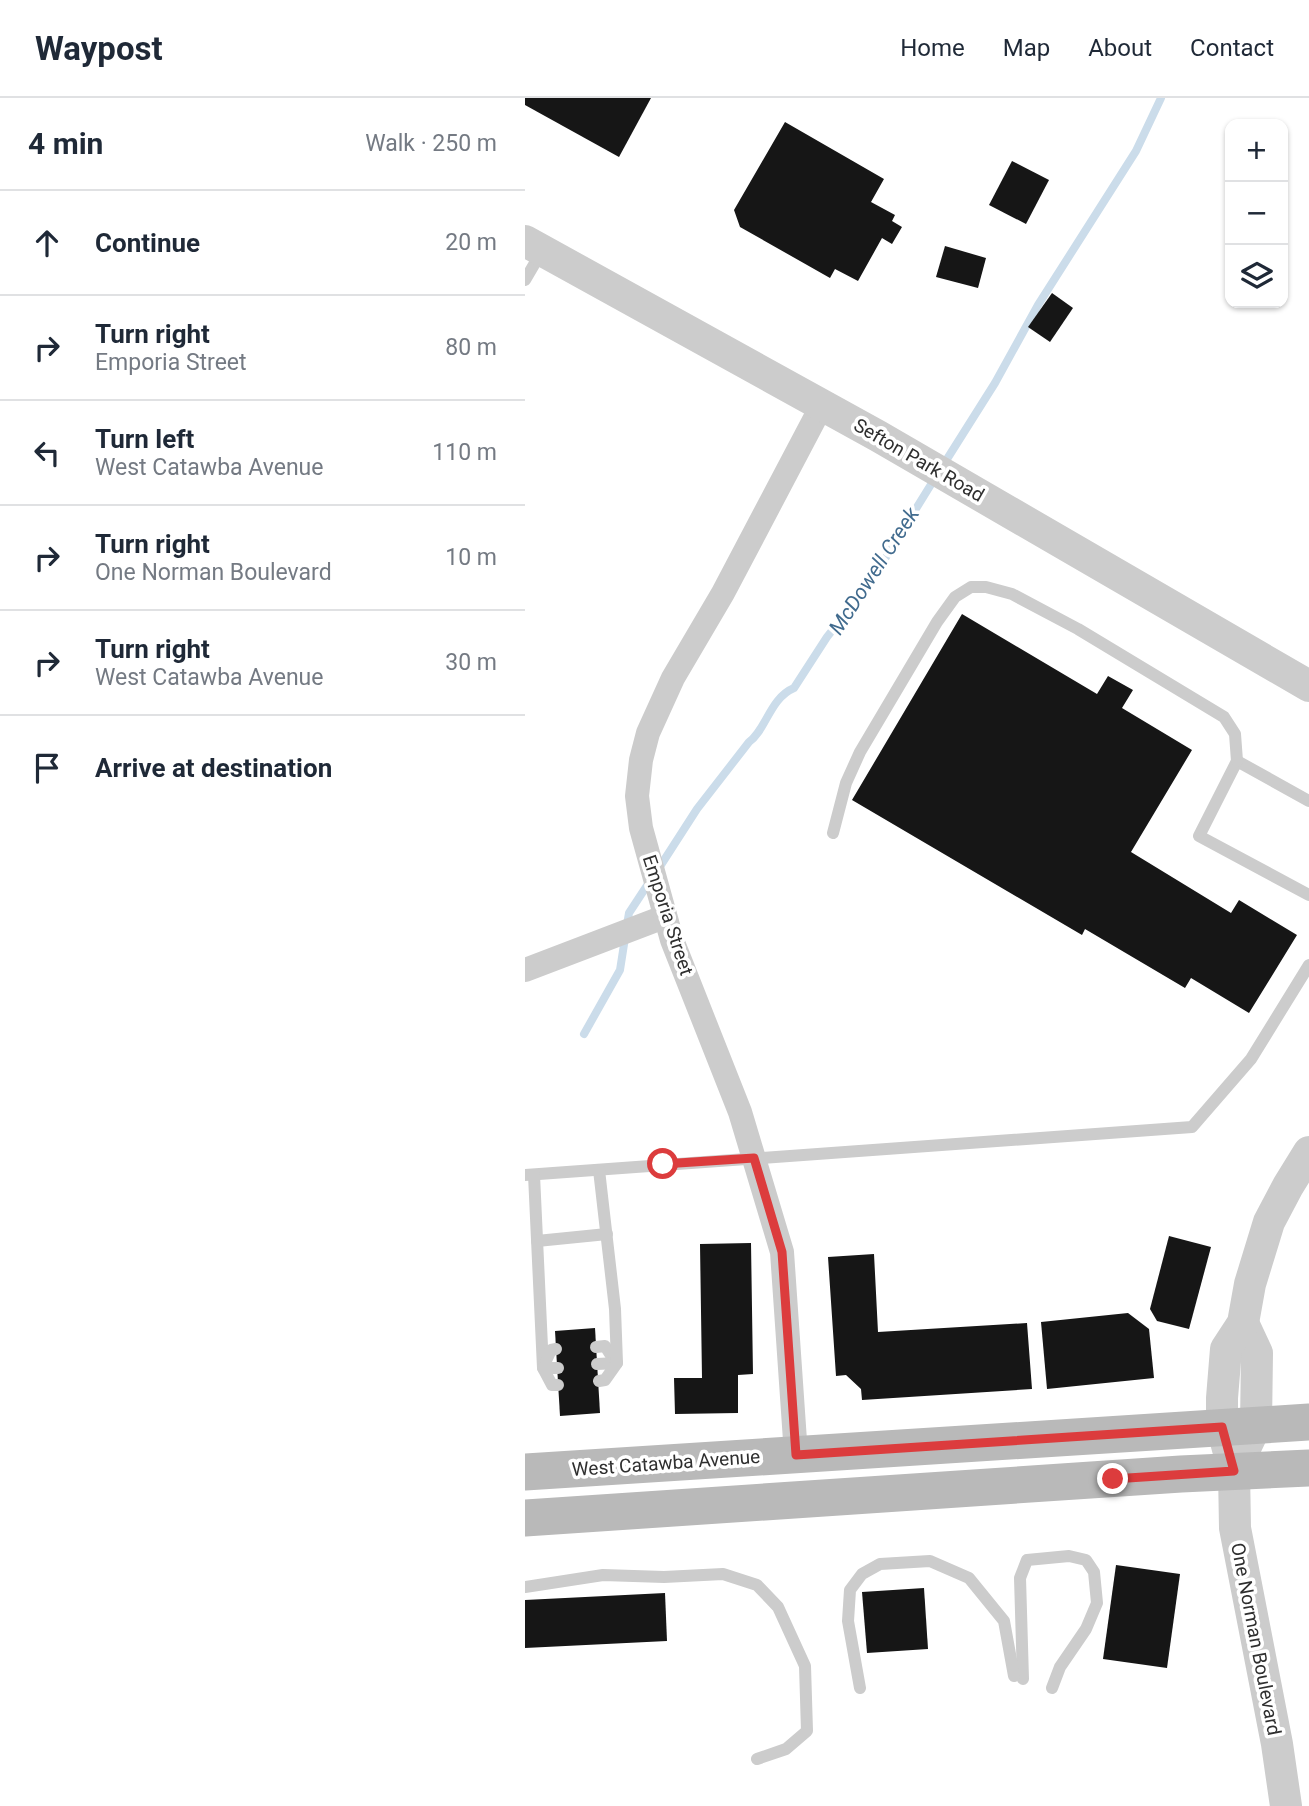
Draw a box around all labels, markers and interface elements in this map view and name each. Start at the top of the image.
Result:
text: Waypost [35,29,163,68]
text: Home [900,34,965,62]
text: Map [1003,34,1050,62]
text: About [1088,34,1152,62]
text: Contact [1190,34,1274,62]
map controls [1225,119,1288,308]
button: + [1225,119,1288,182]
text: 4 min [28,126,103,161]
text: Walk · 250 m [365,130,497,157]
button: − [1225,182,1288,245]
icon: ahead [28,224,66,262]
text: Continue [95,228,200,258]
text: 20 m [445,229,497,256]
button: layers [1225,245,1288,308]
text: Turn right [95,319,210,349]
icon: right [28,329,66,367]
text: 80 m [445,334,497,361]
text: Emporia Street [95,349,247,376]
street label: Sefton Park Road [850,413,988,507]
text: Turn left [95,424,194,454]
icon: left [28,434,66,472]
text: 110 m [432,439,497,466]
text: West Catawba Avenue [95,454,324,481]
water label: McDowell Creek [824,502,924,639]
text: Turn right [95,529,210,559]
icon: right [28,539,66,577]
text: 10 m [445,544,497,571]
text: One Norman Boulevard [95,559,332,586]
text: Turn right [95,634,210,664]
icon: right [28,644,66,682]
text: 30 m [445,649,497,676]
text: West Catawba Avenue [95,664,324,691]
icon: arrive [28,749,66,787]
text: Arrive at destination [95,753,332,783]
street label: Emporia Street [638,852,698,978]
route start [647,1148,678,1179]
street label: West Catawba Avenue [571,1445,761,1481]
route end [1097,1463,1128,1494]
street label: One Norman Boulevard [1226,1541,1286,1737]

